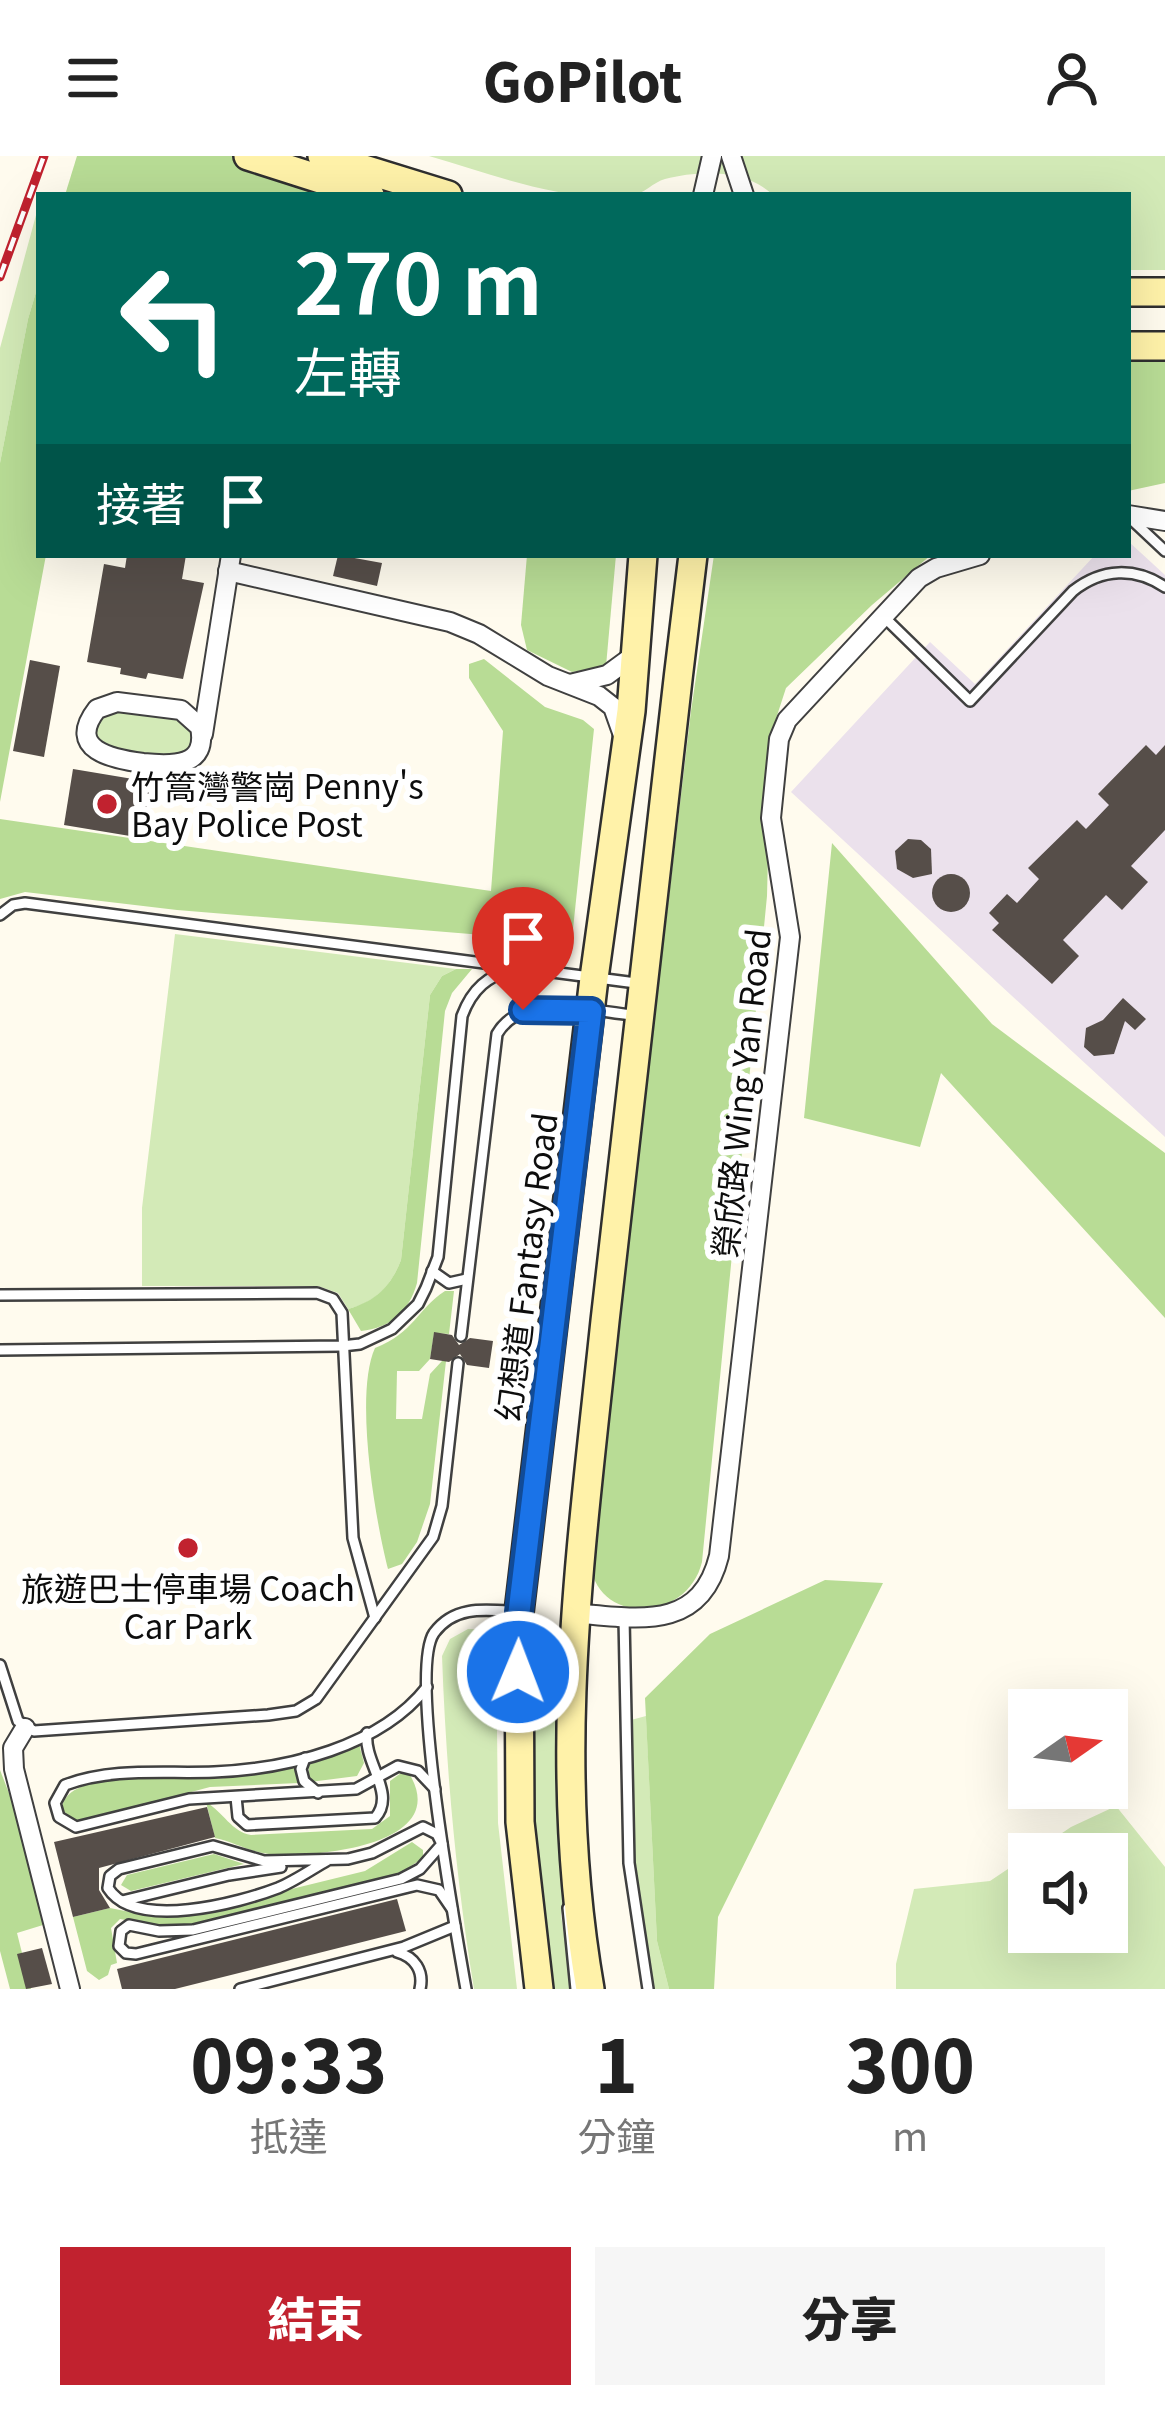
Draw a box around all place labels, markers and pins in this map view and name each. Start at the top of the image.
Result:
place label: 竹篙灣警崗 Penny's Bay Police Post [131,761,424,847]
marker: 竹篙灣警崗 Penny's Bay Police Post [94,791,120,817]
pin [472,887,574,1010]
marker: 旅遊巴士停車場 Coach Car Park [175,1535,201,1561]
place label: 旅遊巴士停車場 Coach Car Park [21,1563,355,1649]

